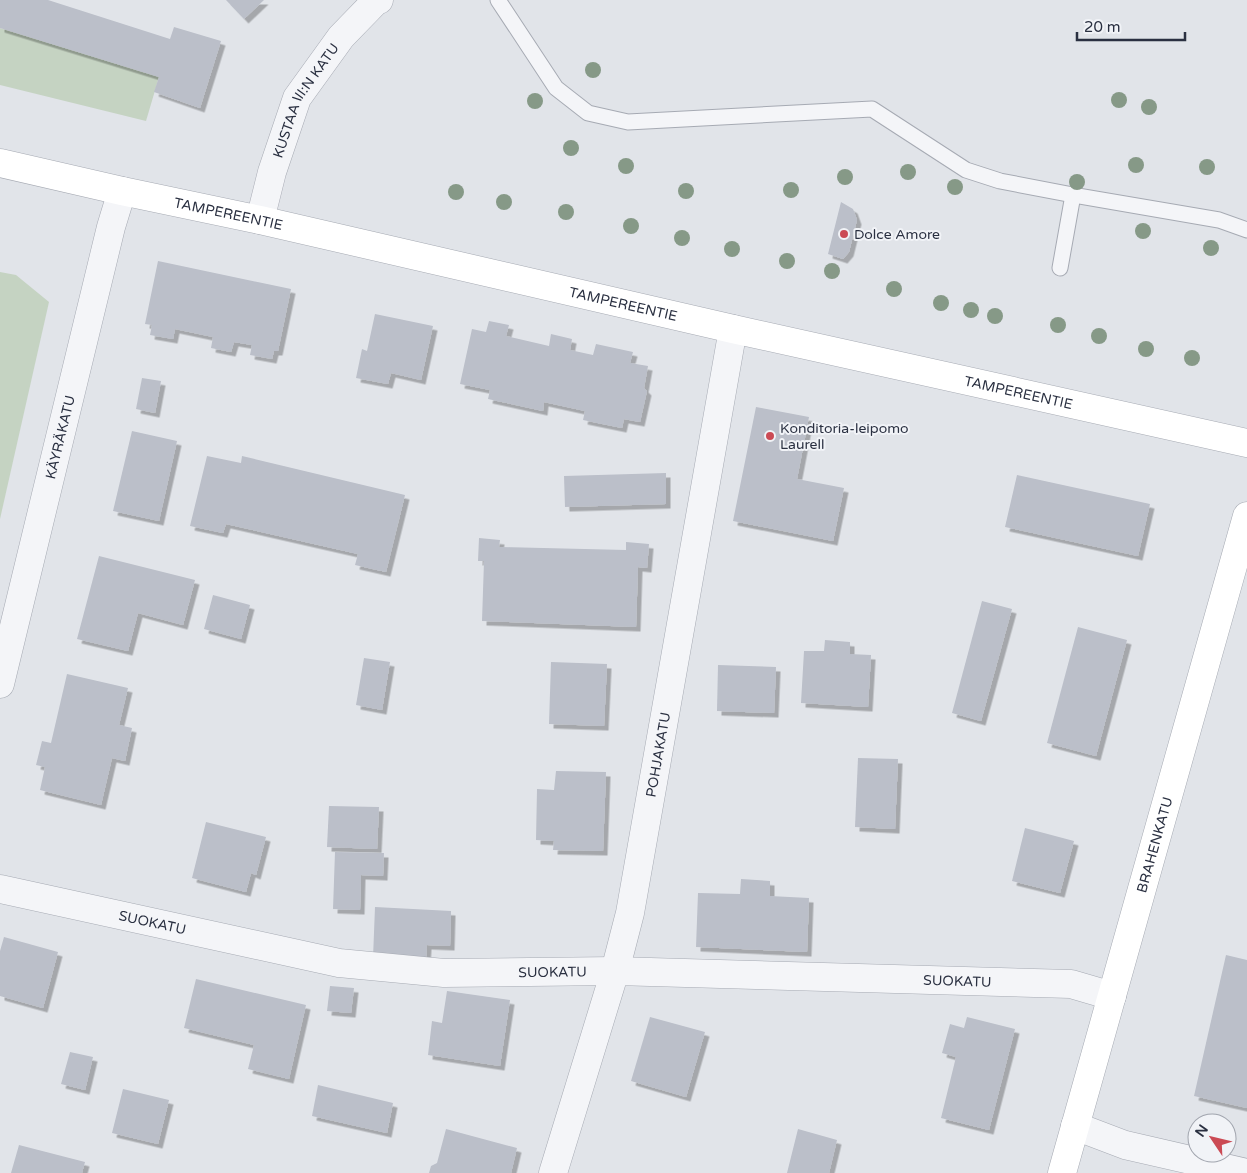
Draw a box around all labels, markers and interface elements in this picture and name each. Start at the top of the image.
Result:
scale bar [1077,10,1184,42]
text: 20 m [1084,18,1121,36]
street label: KUSTAA III:N KATU [269,40,343,160]
street label: TAMPEREENTIE [173,194,284,234]
place label: Dolce Amore [854,226,940,243]
marker: Dolce Amore [838,228,850,240]
street label: TAMPEREENTIE [567,284,679,325]
street label: TAMPEREENTIE [963,373,1074,413]
street label: KÄYRÄKATU [42,394,79,481]
place label: Konditoria-leipomo Laurell [780,420,909,453]
marker: Konditoria-leipomo Laurell [764,430,776,442]
street label: POHJAKATU [643,711,674,799]
street label: BRAHENKATU [1133,795,1176,895]
street label: SUOKATU [117,907,188,938]
street label: SUOKATU [518,963,587,981]
street label: SUOKATU [923,972,992,991]
north arrow [1187,1113,1237,1163]
text: N [1192,1121,1212,1140]

